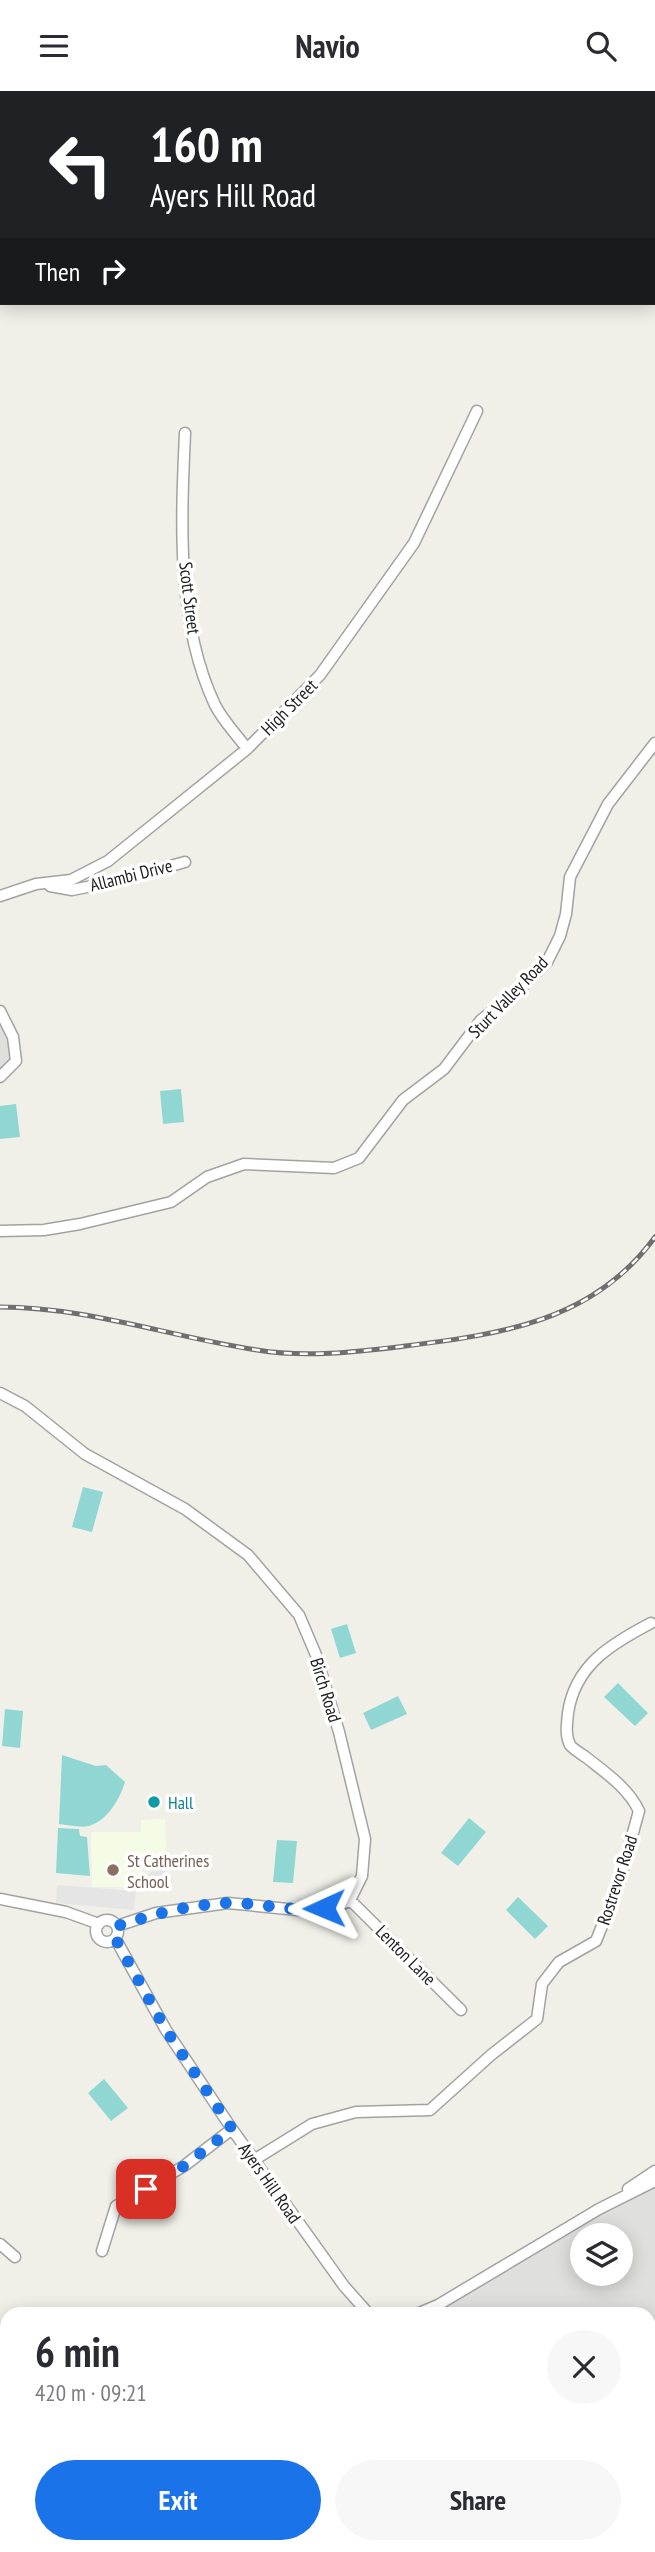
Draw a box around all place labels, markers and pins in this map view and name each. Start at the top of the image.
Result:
place label: Hall [168,1791,194,1814]
marker: Hall [146,1794,162,1810]
place label: St Catherines School [127,1849,209,1893]
marker: St Catherines School [105,1862,121,1878]
pin [116,2159,176,2219]

